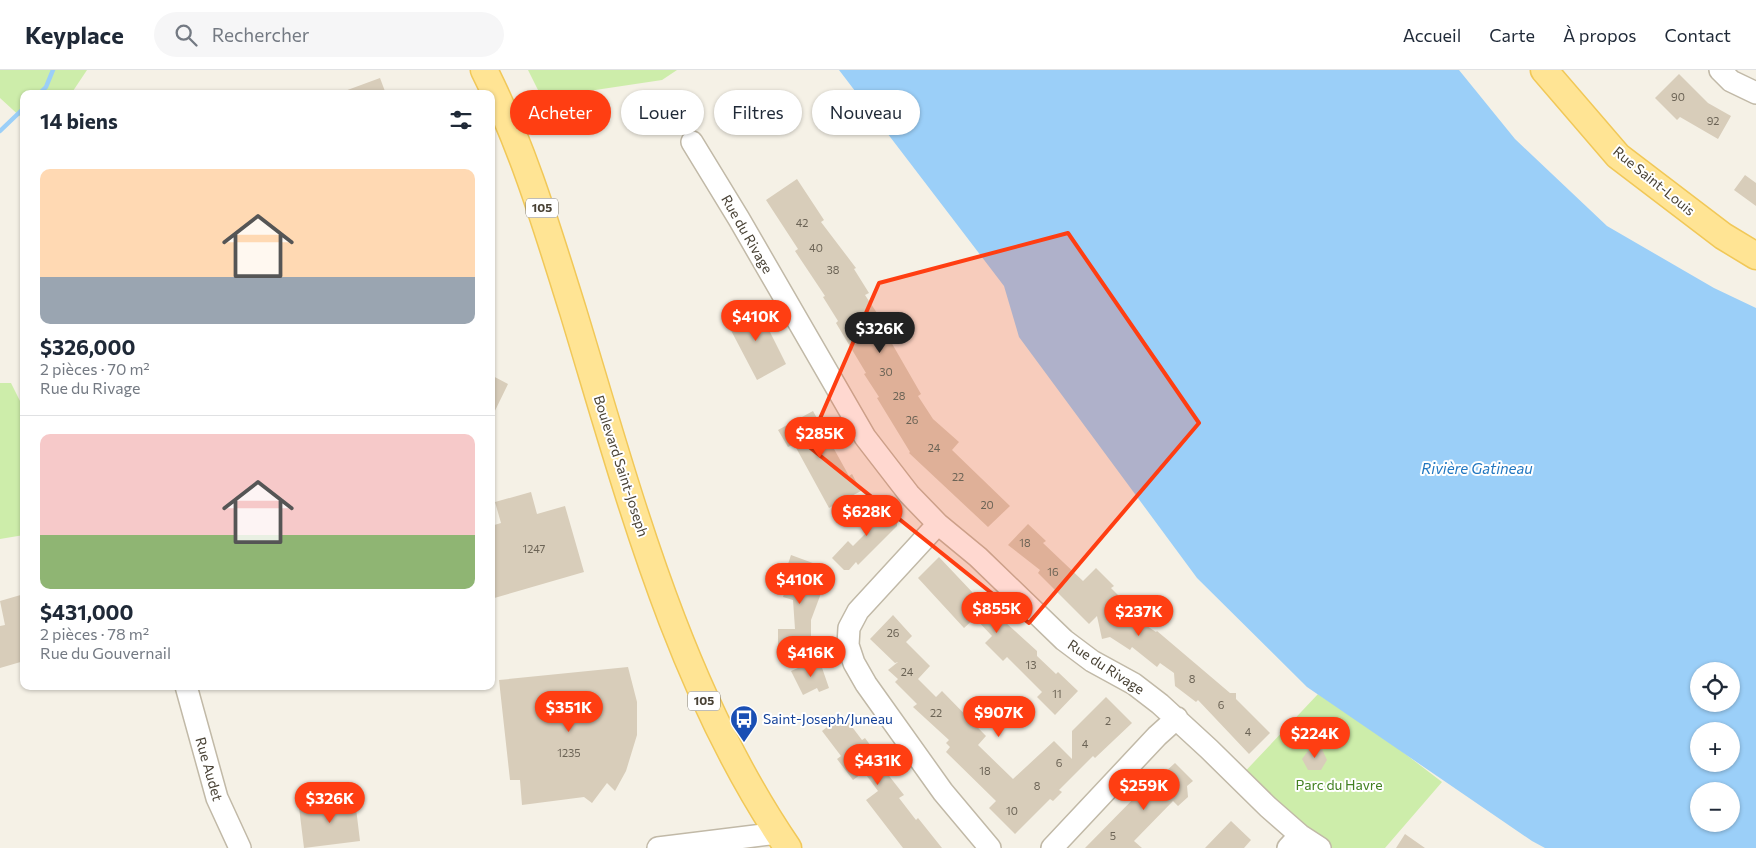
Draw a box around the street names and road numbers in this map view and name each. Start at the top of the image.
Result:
street label: Rue Saint-Louis [1610,142,1699,219]
street label: Rue du Rivage [718,191,777,276]
road number: 105 [526,198,558,218]
street label: Boulevard Saint-Joseph [591,393,652,539]
street label: Rue du Rivage [1065,636,1148,698]
road number: 105 [688,692,720,710]
street label: Rue Audet [192,735,227,803]

